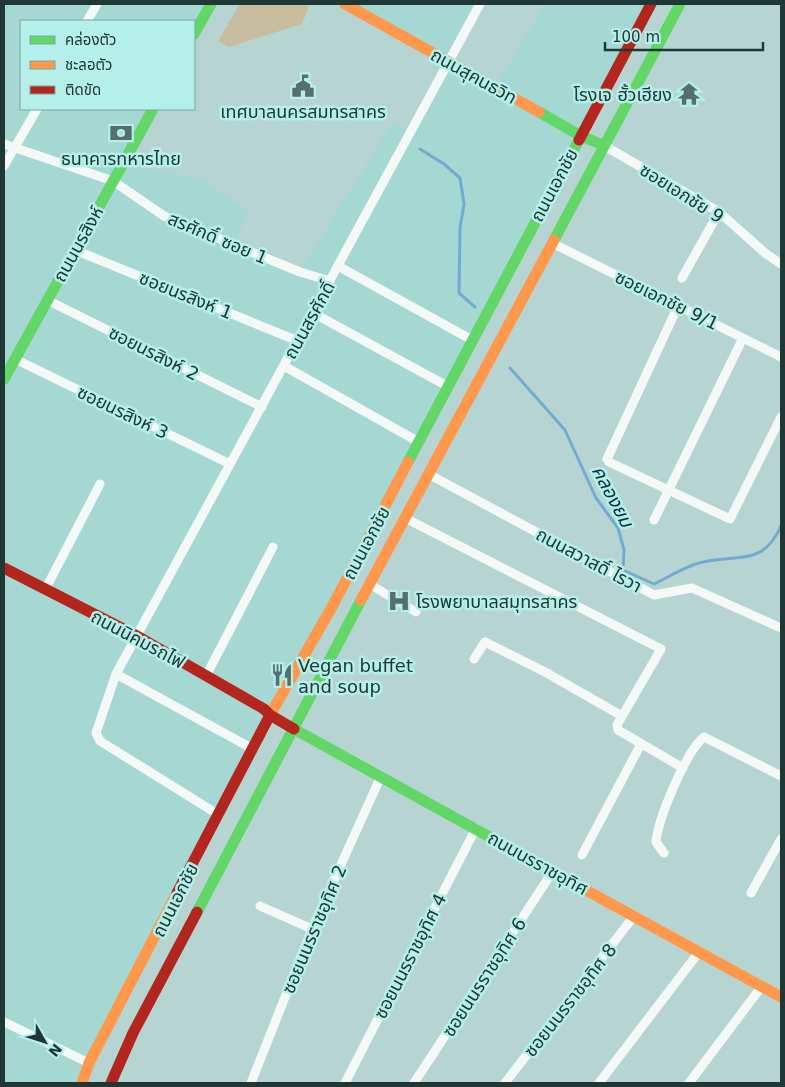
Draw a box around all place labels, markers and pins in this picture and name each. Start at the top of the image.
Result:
public building icon: เทศบาลนครสมทรสาคร [290,73,316,99]
temple icon: โรงเจ ฮั้วเฮียง [676,81,702,107]
place label: โรงเจ ฮั้วเฮียง [574,83,672,105]
place label: เทศบาลนครสมทรสาคร [220,101,386,122]
bank icon: ธนาคารทหารไทย [108,120,134,146]
place label: ธนาคารทหารไทย [61,148,181,169]
hospital icon: โรงพยาบาลสมุทรสาคร [386,588,412,614]
place label: โรงพยาบาลสมุทรสาคร [416,591,578,613]
place label: Vegan buffet and soup [298,655,413,697]
restaurant icon: Vegan buffet and soup [269,662,295,688]

